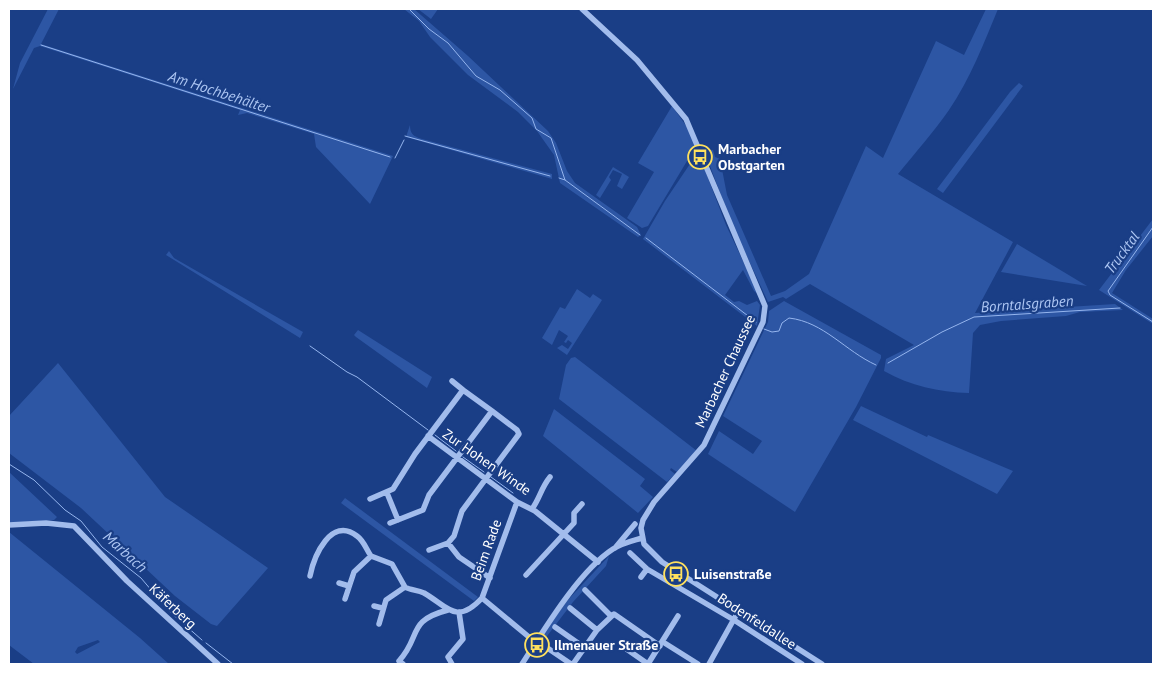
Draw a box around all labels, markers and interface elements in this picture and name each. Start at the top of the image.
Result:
water label: Am Hochbehälter [165,66,273,117]
place label: Marbacher Obstgarten [718,140,785,174]
bus stop icon: Marbacher Obstgarten [687,144,713,170]
water label: Trucktal [1100,228,1143,278]
water label: Borntalsgraben [980,291,1074,316]
street label: Marbacher Chaussee [691,312,759,430]
street label: Zur Hohen Winde [439,425,535,499]
street label: Beim Rade [467,517,505,583]
water label: Marbach [99,527,151,576]
bus stop icon: Luisenstraße [663,561,689,587]
place label: Luisenstraße [694,565,772,583]
street label: Käferberg [145,579,201,633]
street label: Bodenfeldallee [714,589,800,653]
bus stop icon: Ilmenauer Straße [524,632,550,658]
place label: Ilmenauer Straße [554,636,658,654]

